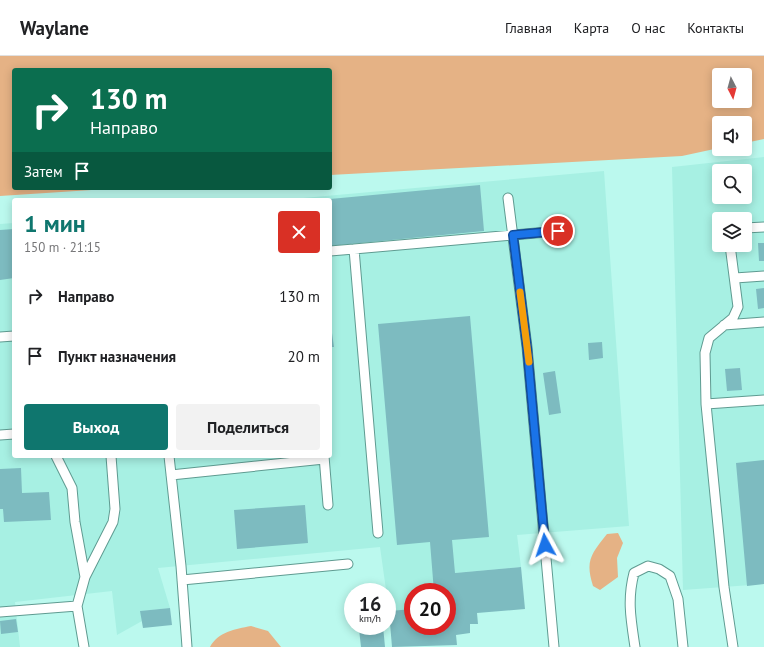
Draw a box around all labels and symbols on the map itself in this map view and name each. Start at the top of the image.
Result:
north arrow [712,68,752,108]
pin [541,214,575,248]
position arrow [524,524,566,566]
speed limit sign: 20 [404,583,456,635]

